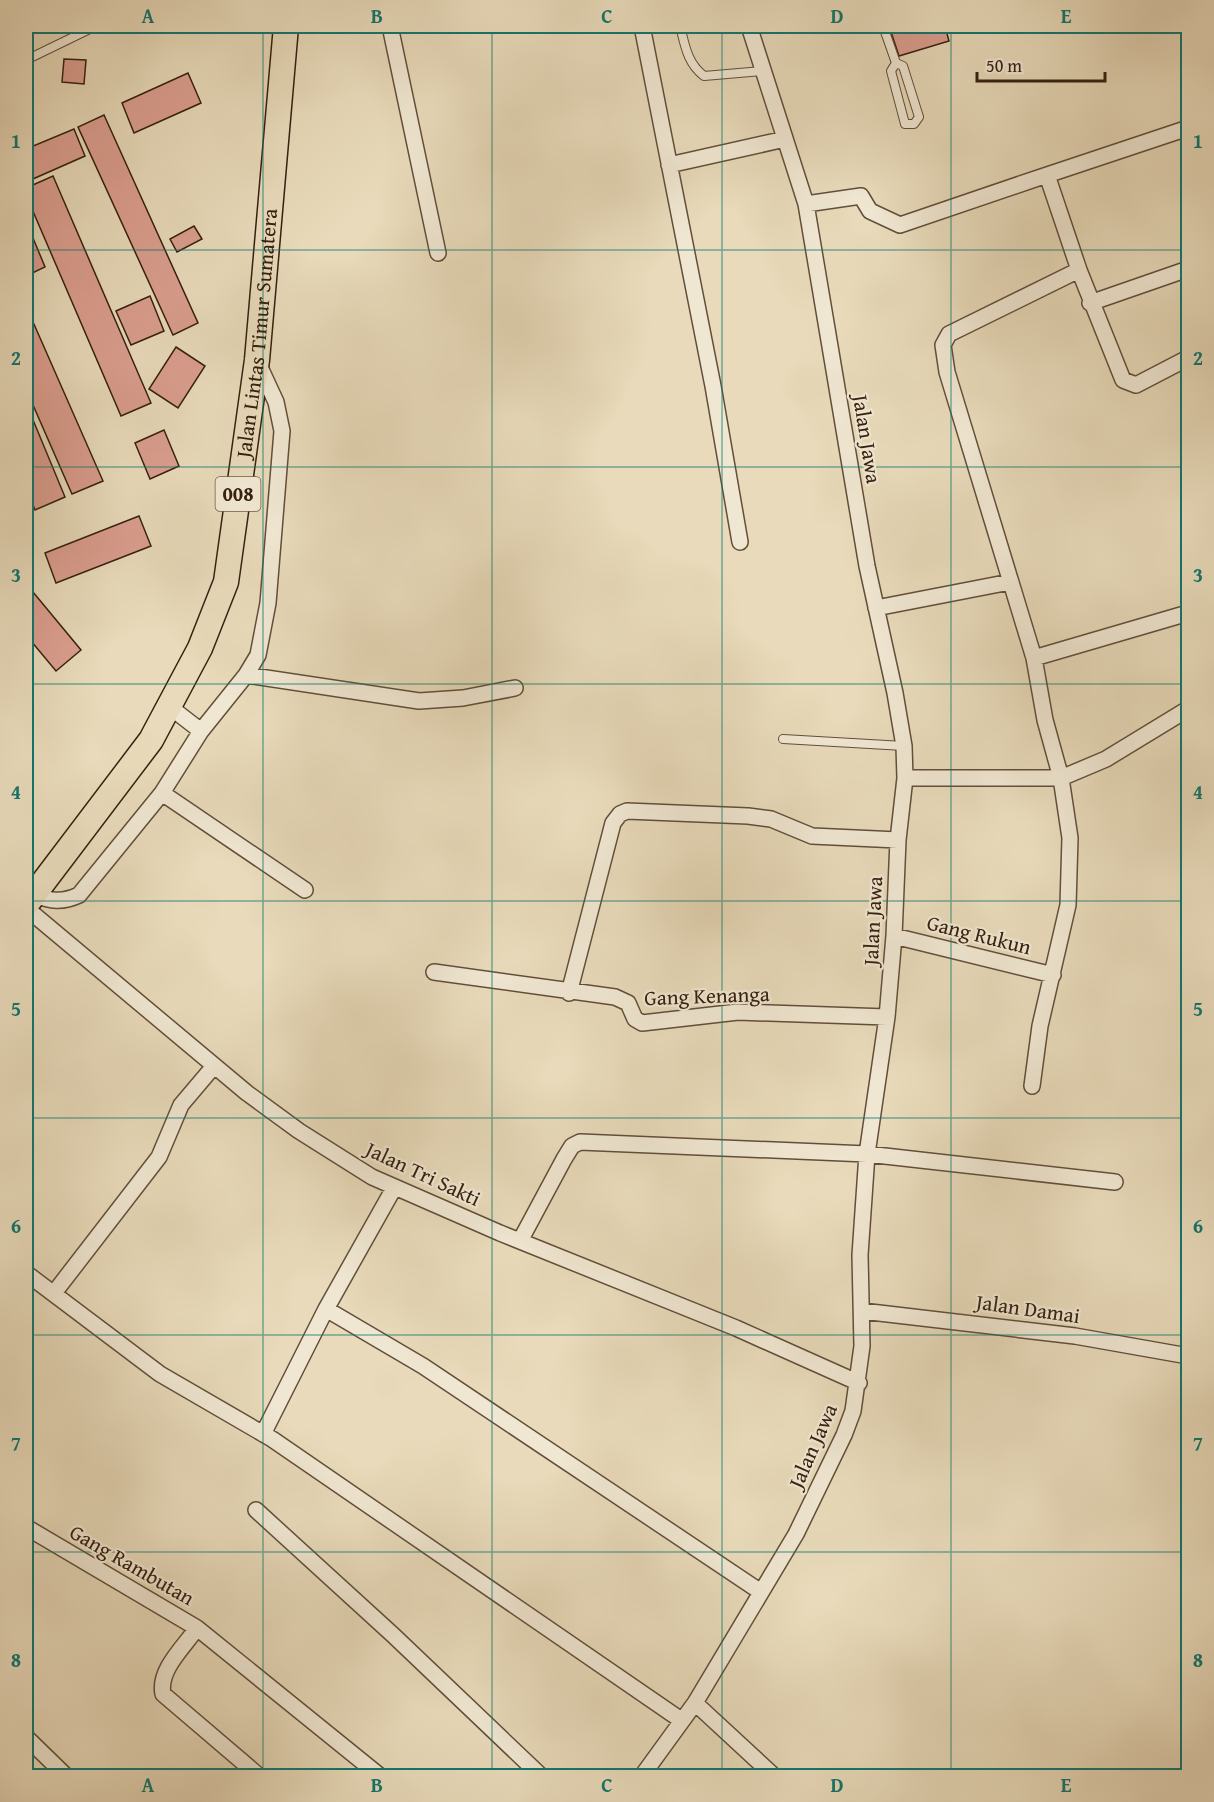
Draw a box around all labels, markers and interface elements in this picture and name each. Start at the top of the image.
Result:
text: A [142,1,155,30]
text: B [371,1,383,30]
text: C [601,1,613,30]
text: D [830,1,844,30]
text: E [1061,1,1072,30]
scale bar [977,45,1104,83]
text: 50 m [986,52,1022,79]
text: 1 [11,126,21,155]
text: 1 [1193,126,1203,155]
street label: Jalan Lintas Timur Sumatera [227,207,285,463]
text: 2 [11,343,21,372]
text: 2 [1193,343,1203,372]
street label: Jalan Jawa [845,389,890,486]
road number: 008 [216,477,260,511]
text: 3 [11,560,21,589]
text: 3 [1193,560,1203,589]
text: 4 [11,777,21,806]
text: 4 [1193,777,1203,806]
street label: Jalan Jawa [855,875,890,969]
street label: Gang Rukun [924,907,1035,962]
street label: Gang Kenanga [644,978,770,1013]
text: 5 [11,994,21,1023]
text: 5 [1193,994,1203,1023]
street label: Jalan Tri Sakti [358,1132,486,1214]
text: 6 [11,1211,21,1240]
text: 6 [1193,1211,1203,1240]
street label: Jalan Damai [971,1285,1082,1331]
street label: Jalan Jawa [779,1399,845,1496]
text: 7 [11,1428,21,1457]
text: 7 [1193,1428,1203,1457]
street label: Gang Rambutan [64,1516,201,1613]
text: 8 [11,1645,21,1674]
text: 8 [1193,1645,1203,1674]
text: A [142,1770,155,1799]
text: B [371,1770,383,1799]
text: C [601,1770,613,1799]
text: D [830,1770,844,1799]
text: E [1061,1770,1072,1799]

